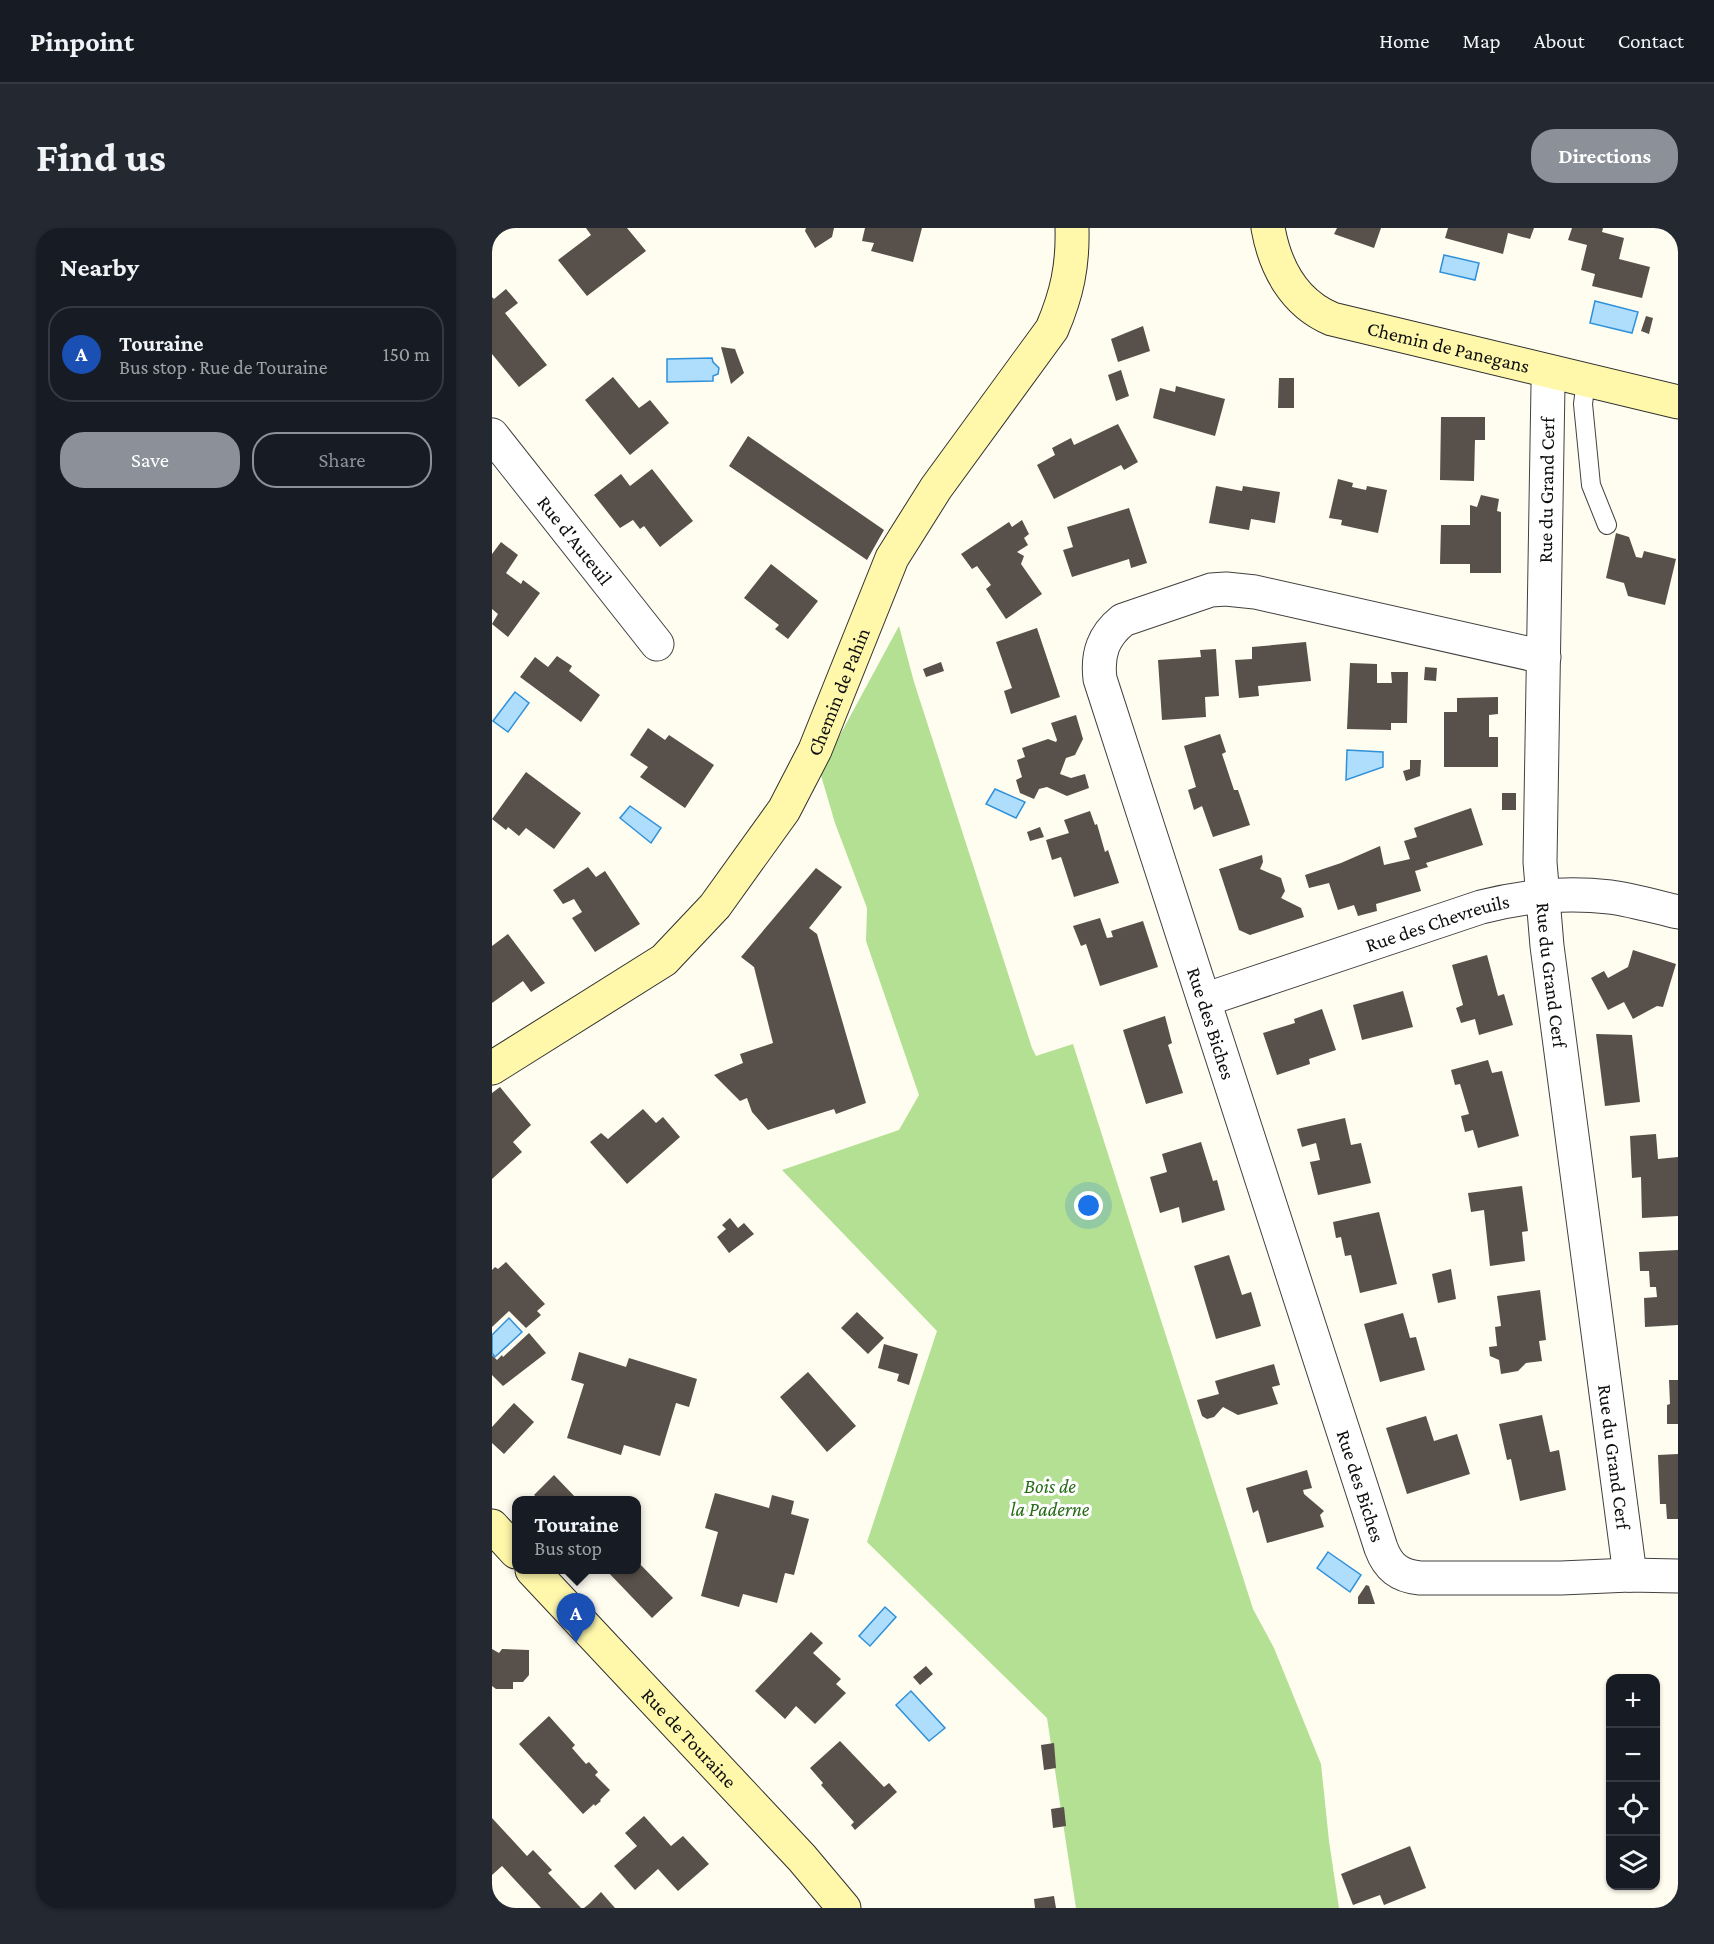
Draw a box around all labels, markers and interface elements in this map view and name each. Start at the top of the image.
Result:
text: Pinpoint [30,26,134,57]
text: Home [1379,29,1429,53]
text: Map [1462,29,1501,53]
text: About [1534,29,1585,53]
text: Contact [1618,29,1684,53]
button: Directions [1531,129,1678,183]
text: Find us [36,133,166,180]
text: Nearby [60,253,139,282]
street label: Chemin de Panegans [1365,317,1532,377]
text: Touraine [119,331,204,356]
text: A [76,343,87,365]
text: 150 m [383,343,430,365]
text: Bus stop · Rue de Touraine [119,356,328,378]
street label: Rue du Grand Cerf [1534,416,1558,563]
button: Save [60,432,240,488]
button: Share [252,432,432,488]
street label: Rue d'Auteuil [533,491,617,589]
street label: Chemin de Pahin [803,624,874,759]
street label: Rue des Chevreuils [1363,890,1511,956]
street label: Rue du Grand Cerf [1532,901,1571,1050]
street label: Rue des Biches [1183,964,1240,1082]
your location [1074,1191,1103,1220]
street label: Rue du Grand Cerf [1594,1383,1635,1532]
street label: Rue des Biches [1332,1427,1389,1545]
park label: Bois de la Paderne [1011,1475,1090,1520]
popup [512,1496,641,1574]
text: Touraine [534,1512,619,1537]
text: Bus stop [534,1537,602,1559]
pin: A [556,1594,596,1643]
map controls [1606,1674,1660,1890]
button: + [1606,1674,1660,1728]
street label: Rue de Touraine [637,1683,741,1792]
button: − [1606,1728,1660,1782]
button: locate [1606,1782,1660,1836]
button: layers [1606,1836,1660,1890]

